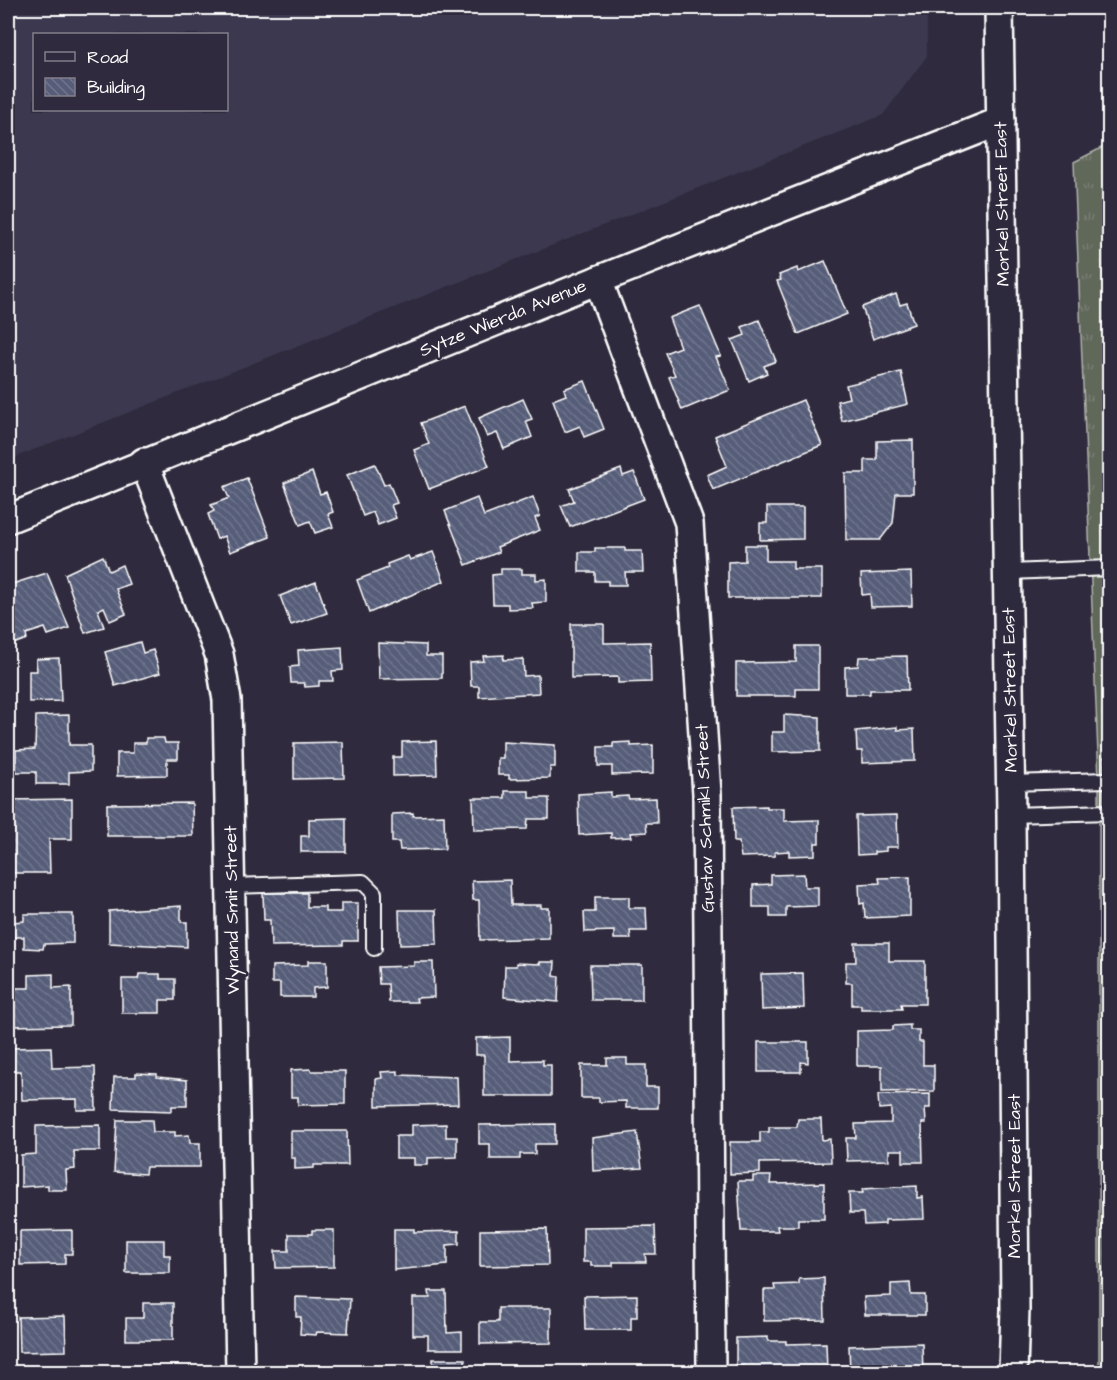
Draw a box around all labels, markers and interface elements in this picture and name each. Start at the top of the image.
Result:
legend [33,33,228,111]
text: Road [87,45,128,70]
text: Building [87,75,145,101]
street label: Morkel Street East [988,121,1016,287]
street label: Sytze Wierda Avenue [416,273,591,364]
street label: Morkel Street East [996,607,1024,773]
street label: Gustav Schmikl Street [689,722,721,913]
street label: Wynand Smit Street [218,825,247,995]
street label: Morkel Street East [1002,1093,1027,1258]

